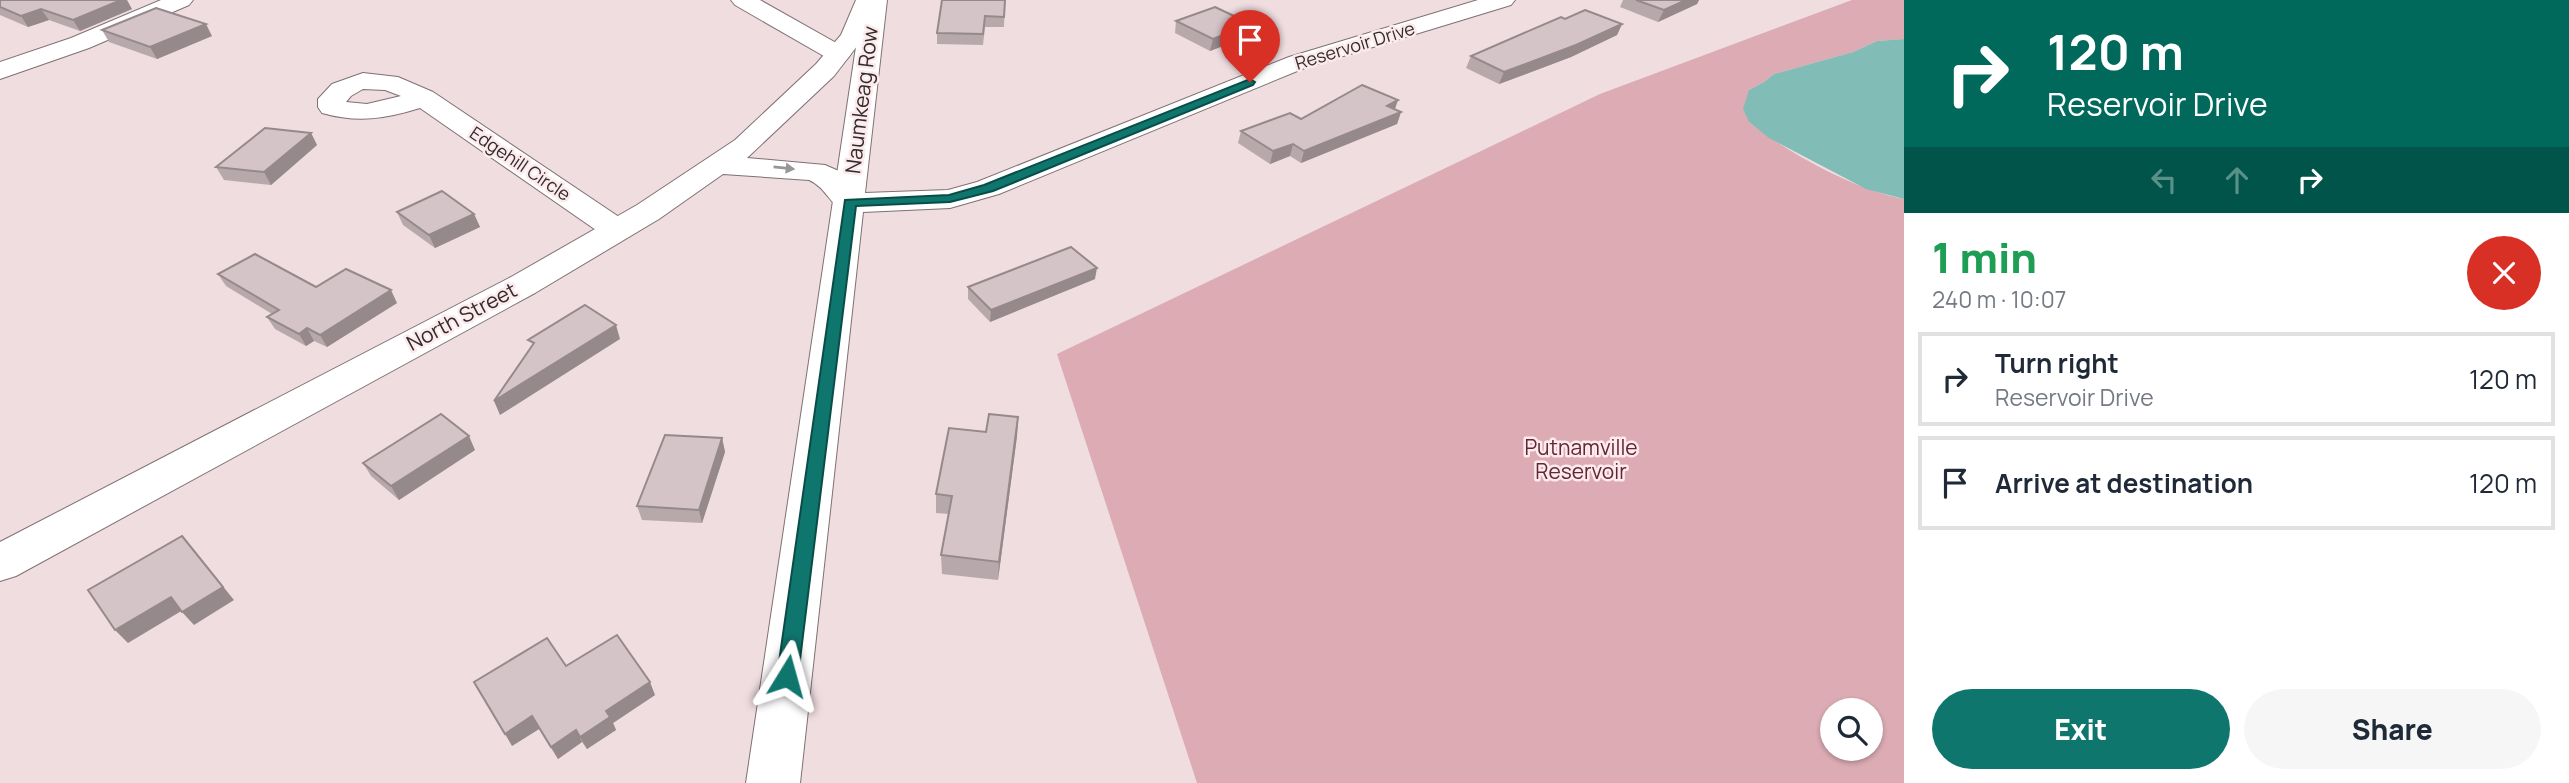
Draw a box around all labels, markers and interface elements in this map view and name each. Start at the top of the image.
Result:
pin [1220,10,1280,82]
street label: Reservoir Drive [1292,15,1418,75]
text: 120 m [2047,18,2184,85]
icon: arrive [1231,21,1269,59]
street label: Naumkeag Row [838,25,884,175]
icon: right [1932,28,2023,119]
text: Reservoir Drive [2047,82,2268,126]
street label: Edgehill Circle [465,121,576,206]
icon: left [2145,161,2183,199]
icon: ahead [2218,161,2256,199]
icon: right [2291,161,2329,199]
one-way arrow [774,163,796,174]
text: 1 min [1932,228,2037,286]
button: close [2467,236,2541,310]
street label: North Street [401,275,522,357]
text: 240 m · 10:07 [1932,283,2066,315]
text: Turn right [1995,345,2119,381]
icon: right [1936,360,1974,398]
text: 120 m [2469,361,2537,397]
text: Reservoir Drive [1995,381,2154,413]
park label: Putnamville Reservoir [1524,433,1638,485]
icon: arrive [1936,464,1974,502]
text: Arrive at destination [1995,465,2253,501]
text: 120 m [2469,465,2537,501]
position arrow [750,639,824,713]
button: Exit [1932,689,2230,769]
button: Share [2244,689,2541,769]
map controls [1820,698,1883,761]
button: search [1820,698,1883,761]

